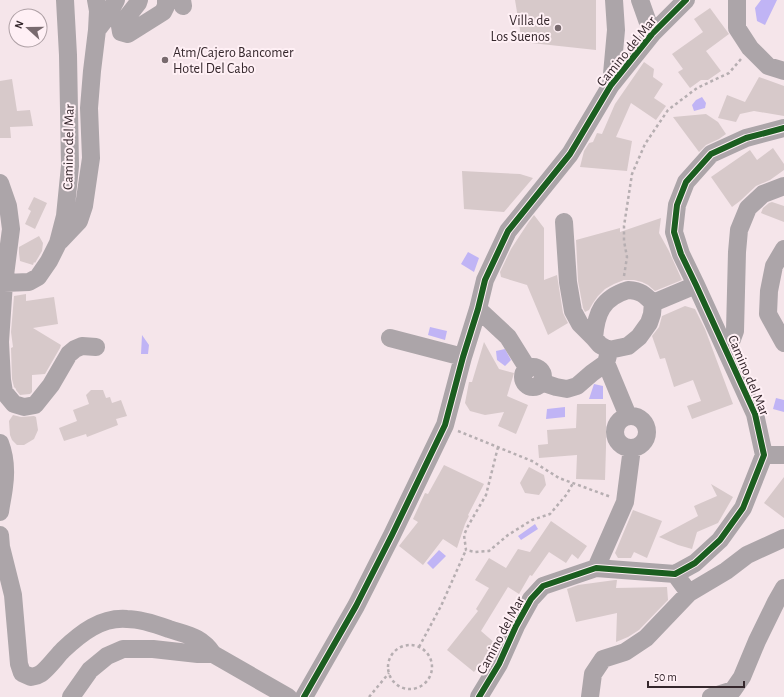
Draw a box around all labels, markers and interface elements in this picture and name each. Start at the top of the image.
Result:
north arrow [8,8,48,48]
place label: Villa de Los Suenos [491,14,550,44]
street label: Camino del Mar [594,14,660,89]
text: N [13,19,26,30]
marker: Villa de Los Suenos [553,23,563,33]
place label: Atm/Cajero Bancomer Hotel Del Cabo [173,46,294,76]
marker: Atm/Cajero Bancomer Hotel Del Cabo [160,55,170,65]
street label: Camino del Mar [61,104,77,190]
street label: Camino del Mar [725,333,771,418]
street label: Camino del Mar [475,594,527,677]
scale bar [648,663,744,689]
text: 50 m [654,671,677,683]

